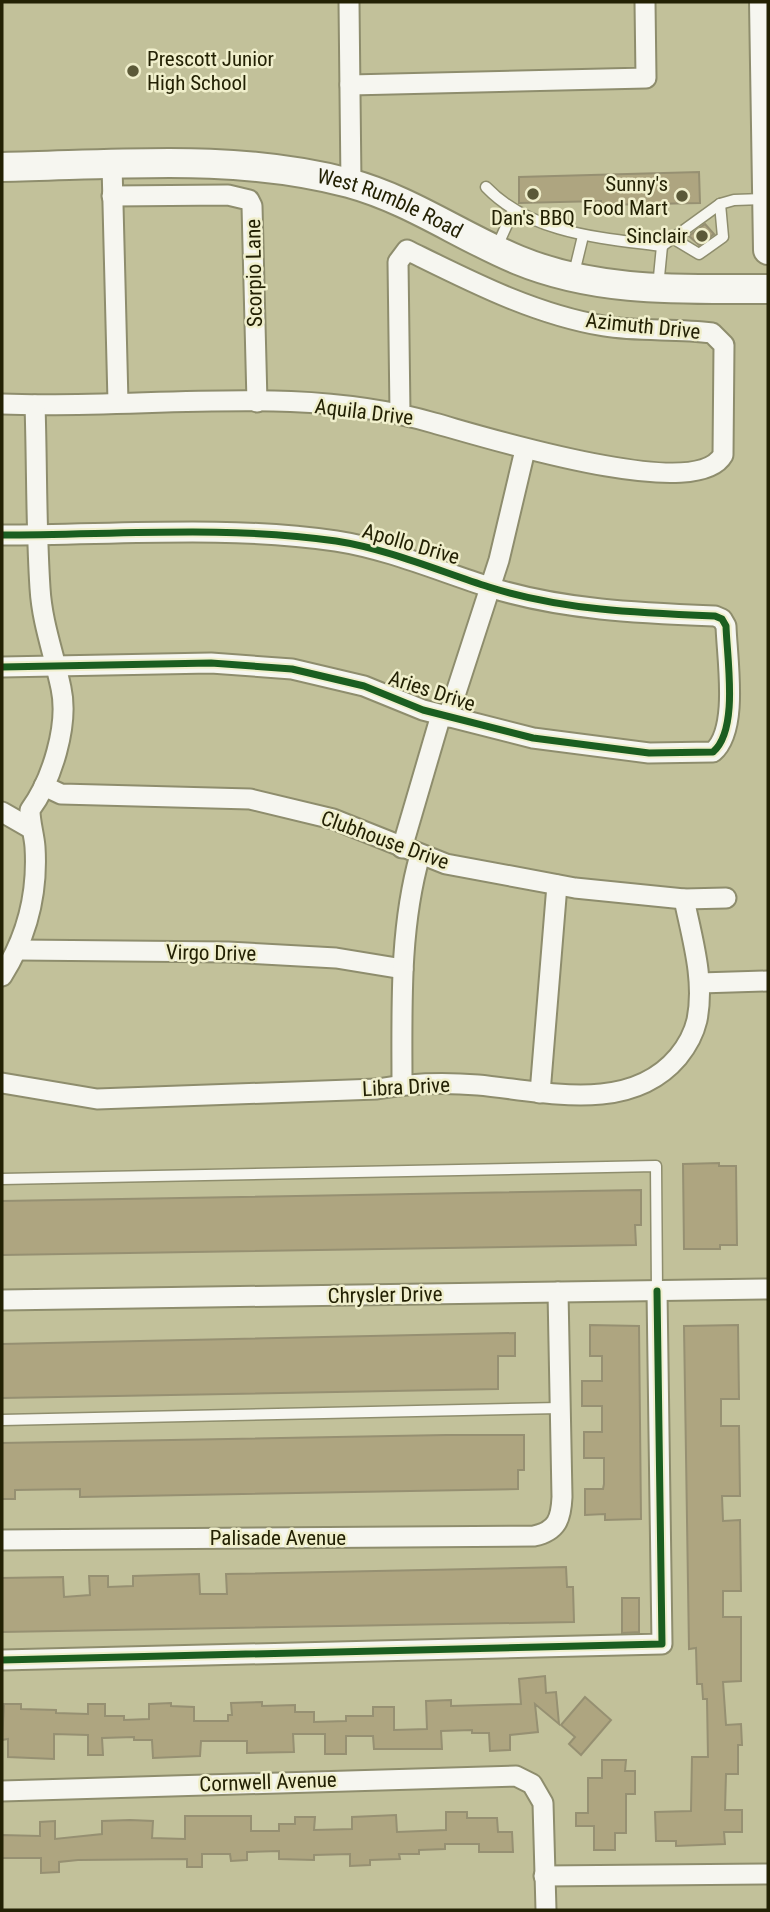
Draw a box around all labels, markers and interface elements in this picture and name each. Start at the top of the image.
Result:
place label: Prescott Junior High School [147,47,274,95]
marker: Prescott Junior High School [125,63,141,79]
street label: West Rumble Road [315,164,467,243]
place label: Sunny's Food Mart [583,172,668,220]
marker: Dan's BBQ [525,186,541,202]
marker: Sunny's Food Mart [674,188,690,204]
place label: Dan's BBQ [491,206,575,230]
street label: Scorpio Lane [241,219,267,327]
place label: Sinclair [626,224,688,248]
marker: Sinclair [694,228,710,244]
street label: Azimuth Drive [584,308,702,344]
street label: Aquila Drive [313,394,415,430]
street label: Apollo Drive [360,519,462,569]
street label: Aries Drive [386,666,478,716]
street label: Clubhouse Drive [318,806,452,874]
street label: Virgo Drive [166,940,257,966]
street label: Libra Drive [361,1073,451,1101]
street label: Chrysler Drive [327,1282,443,1308]
street label: Palisade Avenue [210,1526,346,1550]
street label: Cornwell Avenue [199,1768,337,1796]

